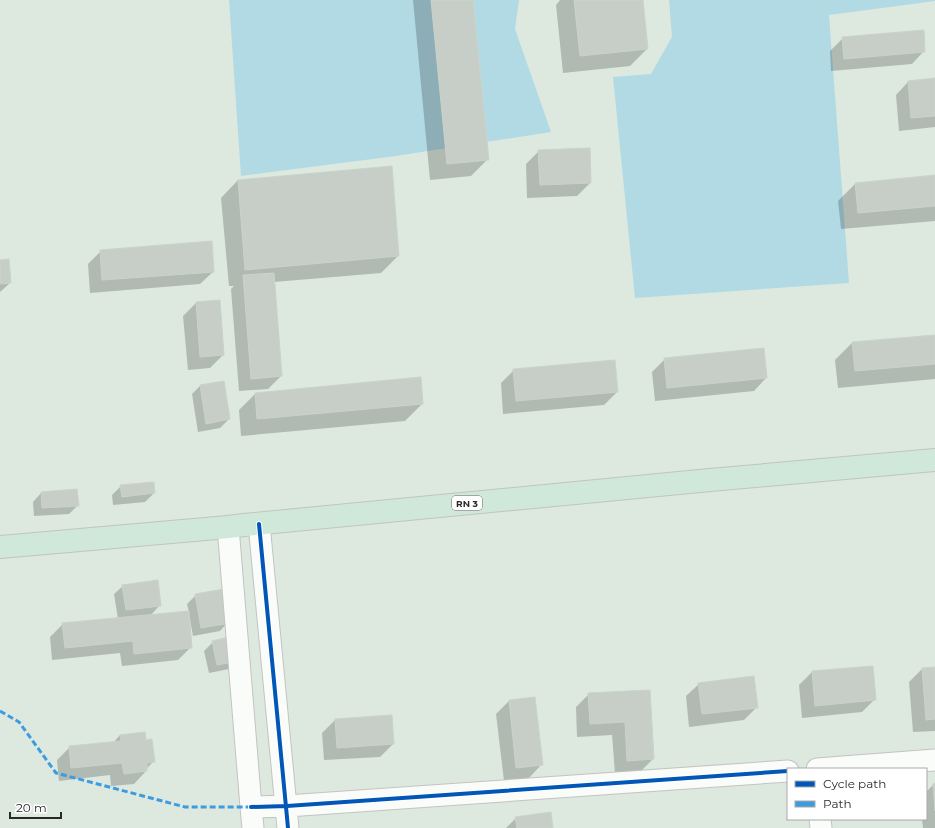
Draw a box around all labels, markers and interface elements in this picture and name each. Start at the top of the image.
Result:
road number: RN 3 [452,496,482,510]
legend [787,768,927,820]
text: Cycle path [823,776,886,791]
scale bar [10,794,61,820]
text: Path [823,796,852,811]
text: 20 m [16,800,47,815]

